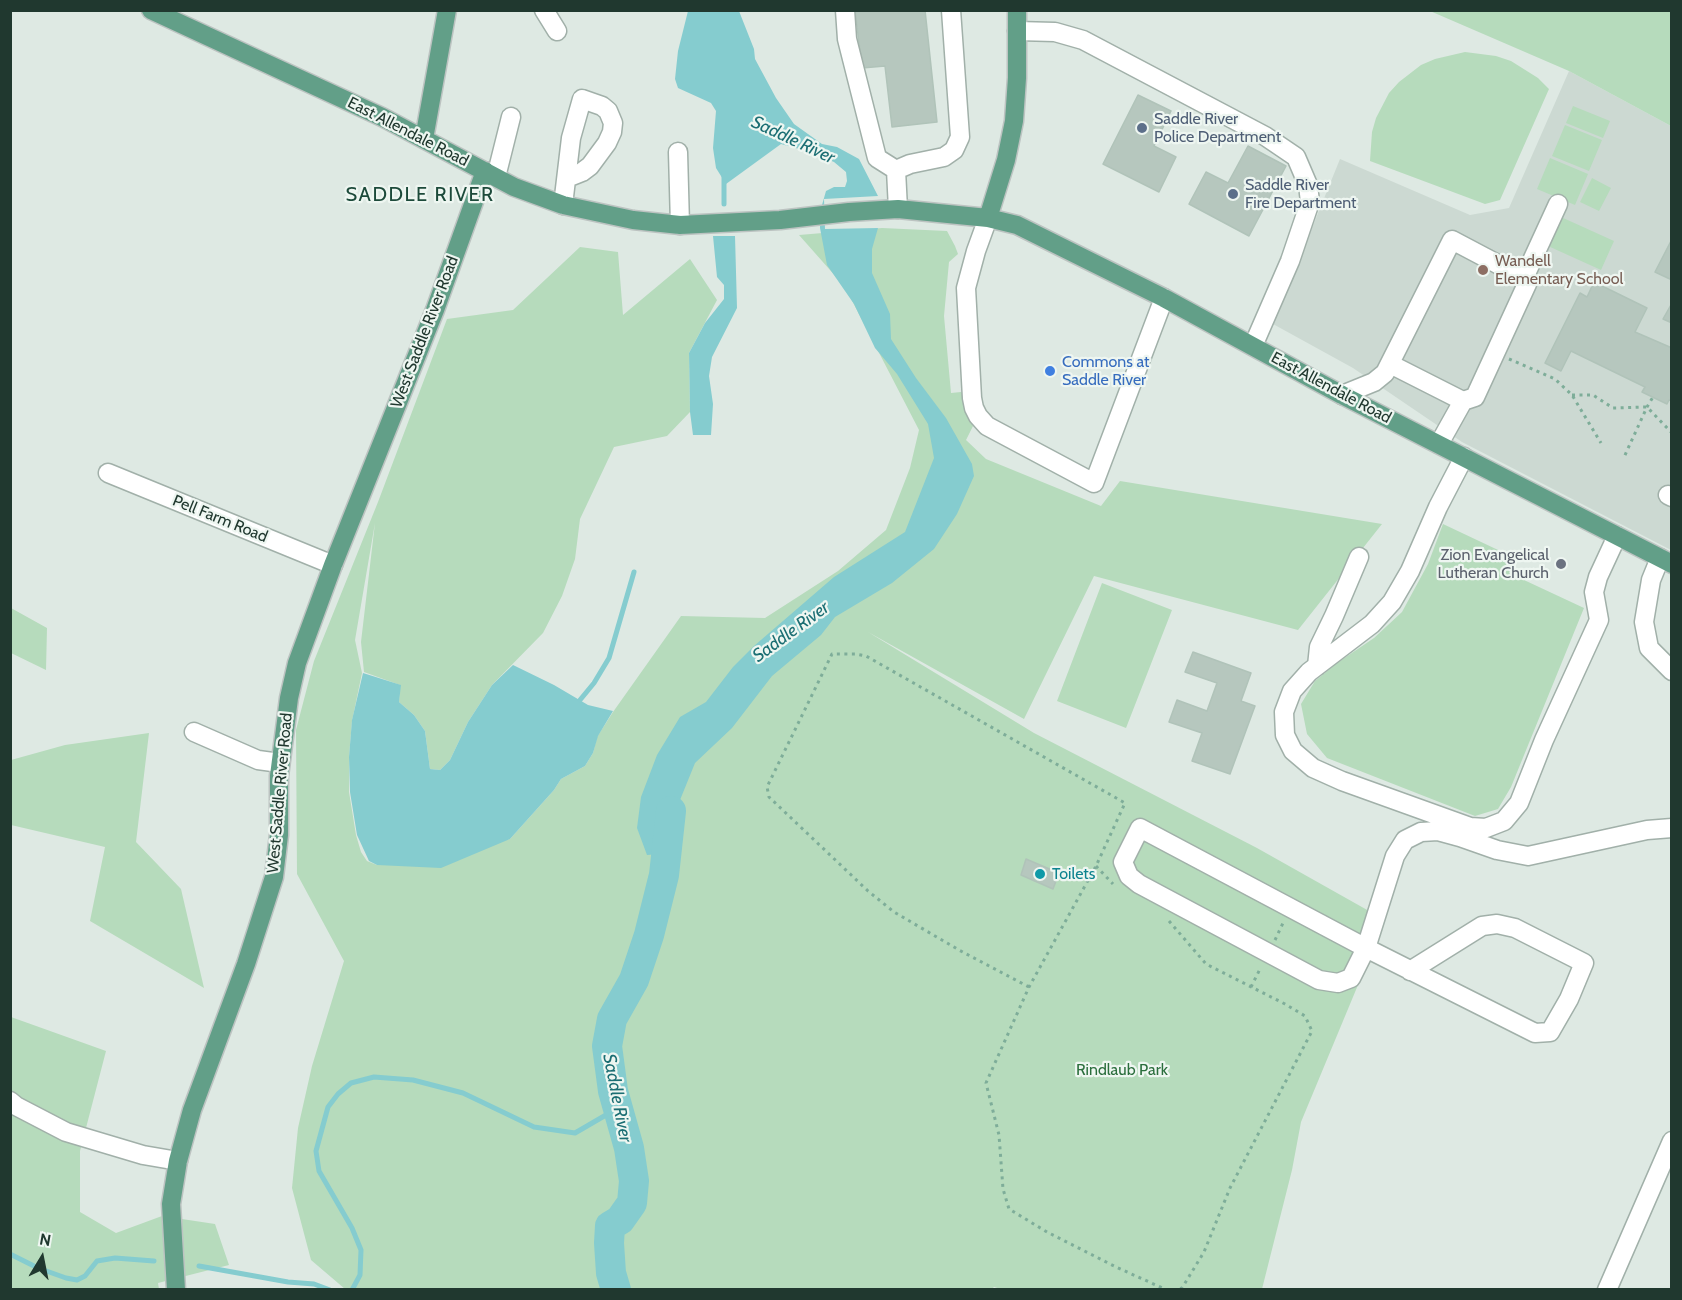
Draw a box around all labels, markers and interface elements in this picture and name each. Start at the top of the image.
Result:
street label: East Allendale Road [344,93,472,171]
place label: Saddle River Police Department [1154,109,1281,147]
water label: Saddle River [748,111,838,169]
marker: Saddle River Police Department [1135,121,1149,135]
place label: Saddle River Fire Department [1245,175,1356,213]
district label: SADDLE RIVER [345,183,495,207]
marker: Saddle River Fire Department [1226,187,1240,201]
place label: Wandell Elementary School [1495,251,1623,289]
street label: West Saddle River Road [387,253,463,411]
marker: Wandell Elementary School [1476,263,1490,277]
street label: East Allendale Road [1268,348,1394,428]
place label: Commons at Saddle River [1062,352,1149,390]
marker: Commons at Saddle River [1043,364,1057,378]
street label: Pell Farm Road [170,491,270,547]
place label: Zion Evangelical Lutheran Church [1438,545,1549,583]
marker: Zion Evangelical Lutheran Church [1554,557,1568,571]
water label: Saddle River [748,597,834,667]
street label: West Saddle River Road [263,712,297,874]
place label: Toilets [1052,864,1095,884]
marker: Toilets [1033,867,1047,881]
water label: Saddle River [598,1052,636,1144]
park label: Rindlaub Park [1076,1060,1168,1080]
north arrow [12,1228,72,1288]
text: N [38,1229,52,1250]

